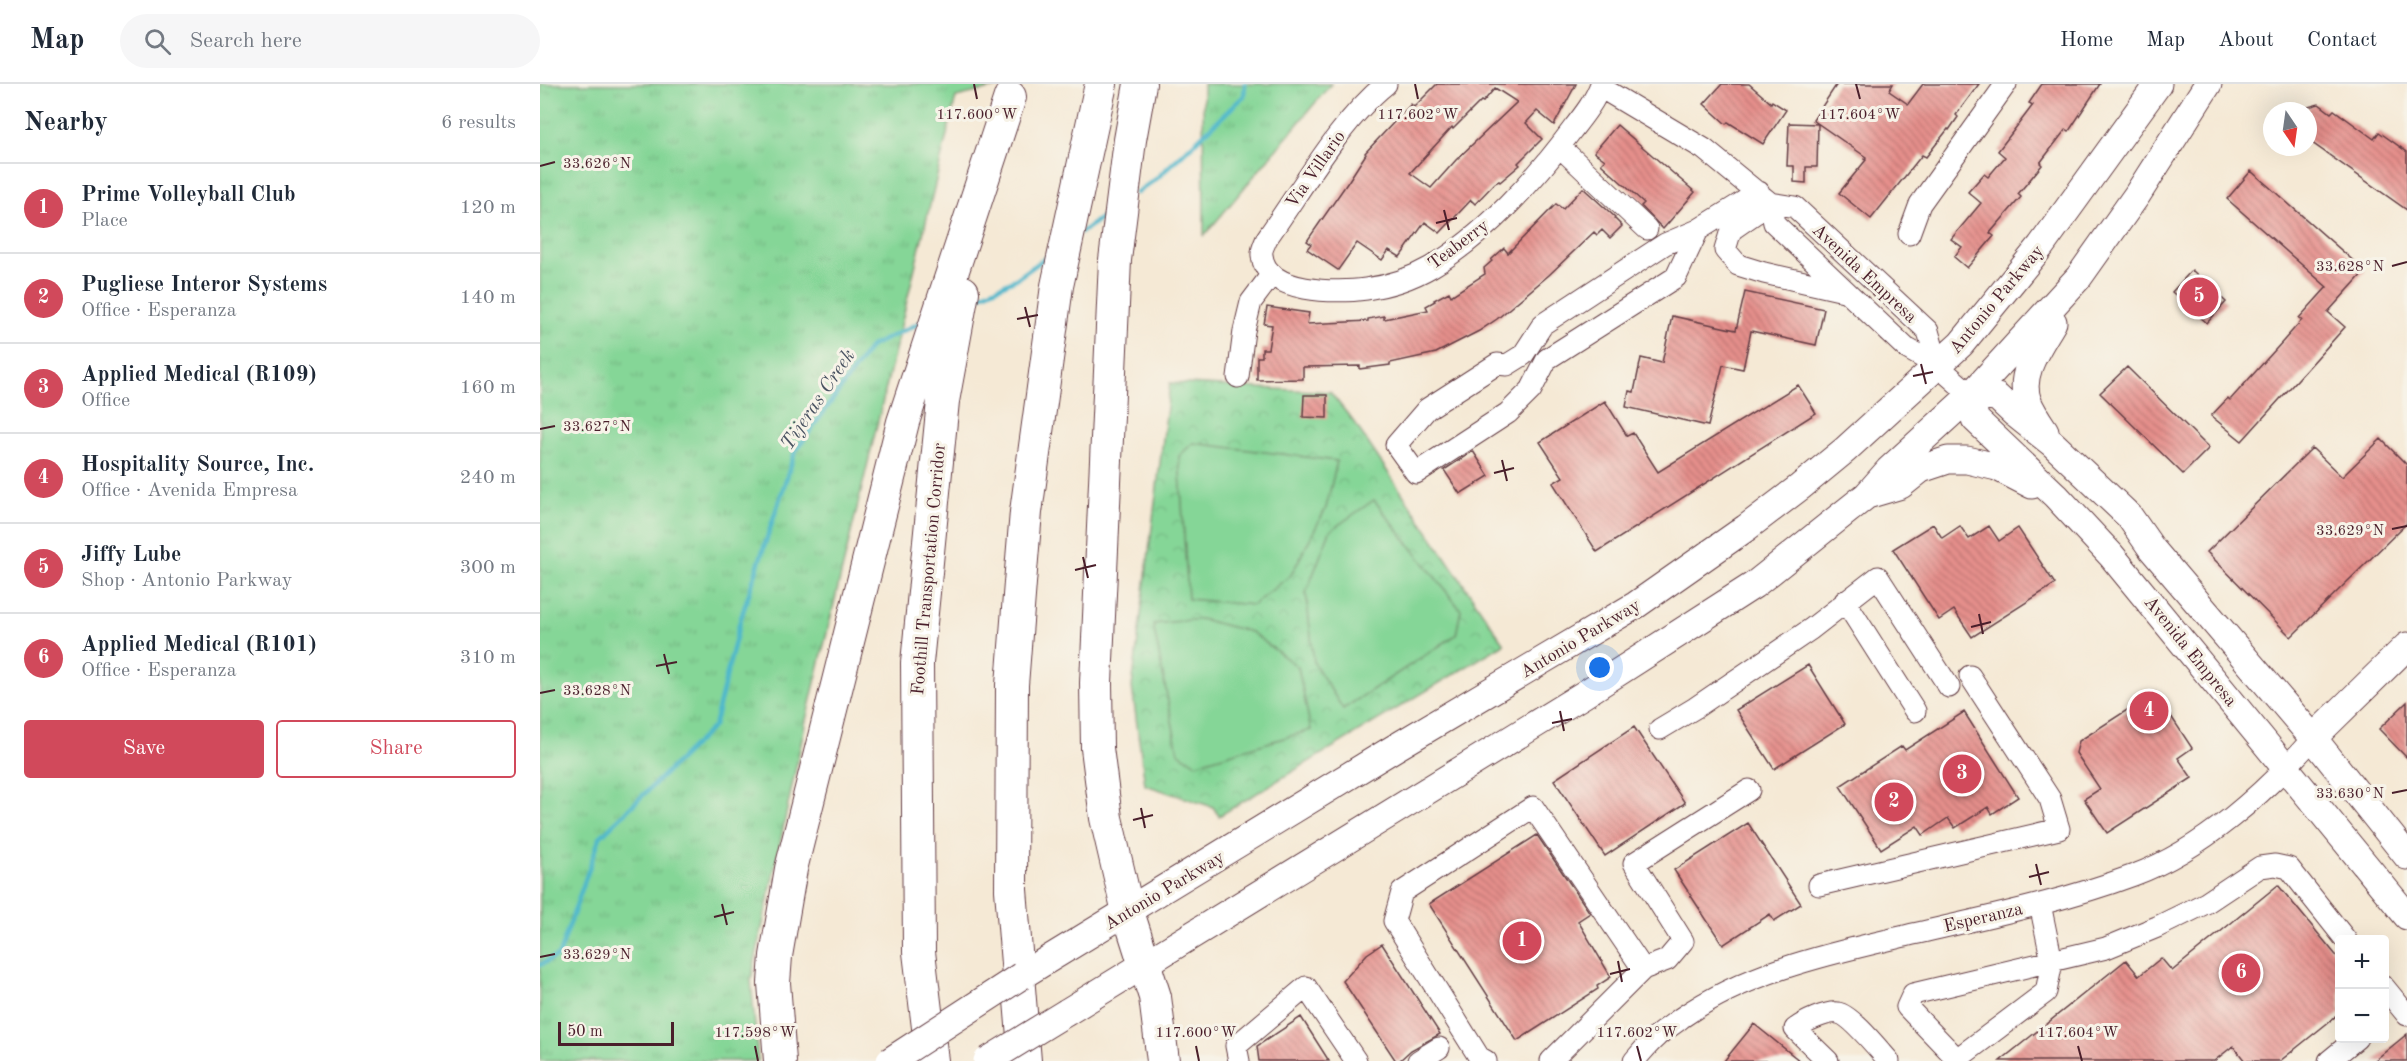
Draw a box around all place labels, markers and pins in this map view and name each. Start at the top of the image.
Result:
pin: 5 [2180,274,2218,320]
pin: 4 [2130,688,2168,734]
pin: 3 [1942,752,1982,796]
pin: 2 [1874,780,1914,824]
pin: 1 [1502,918,1542,964]
pin: 6 [2222,950,2260,996]

